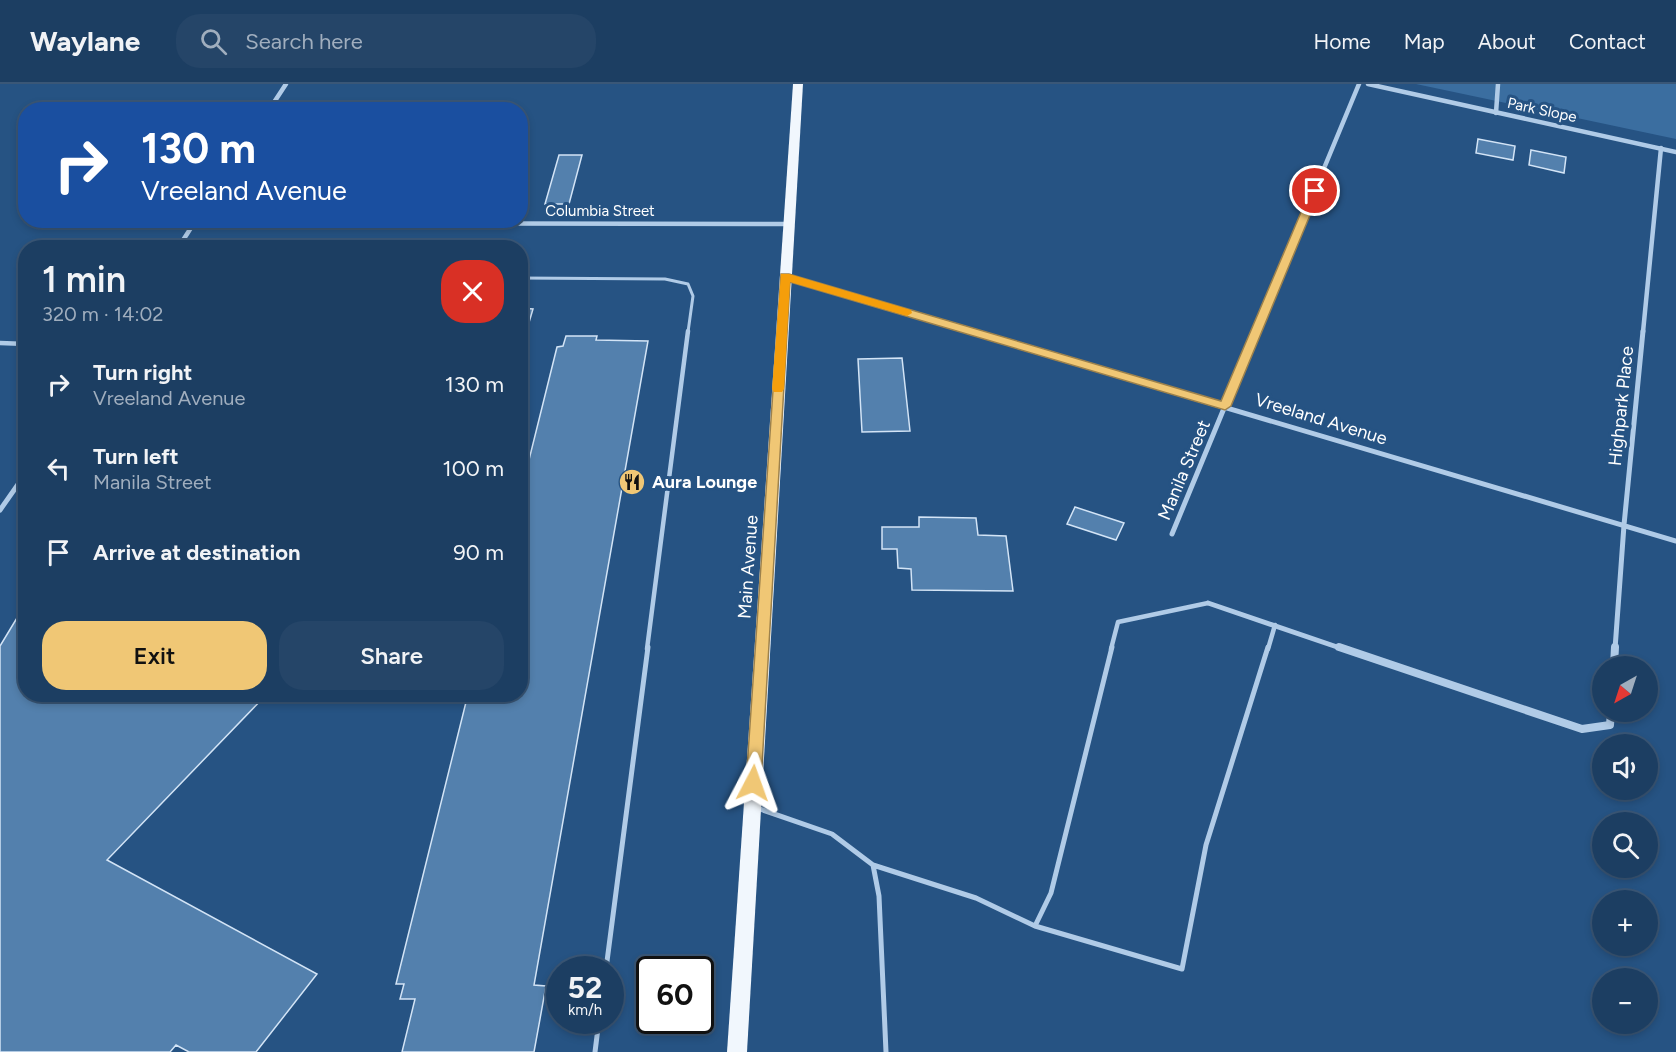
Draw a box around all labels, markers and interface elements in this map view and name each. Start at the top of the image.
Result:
search box [176,14,596,68]
text: Waylane [30,24,140,58]
icon: search [197,25,230,58]
text: Search here [245,28,363,55]
text: Home [1314,29,1371,54]
text: Map [1404,29,1445,54]
text: About [1478,29,1536,54]
text: Contact [1569,29,1646,54]
street label: Park Slope [1506,94,1578,126]
text: 130 m [141,123,256,174]
icon: right [42,126,120,204]
pin [1289,165,1340,216]
text: Vreeland Avenue [141,174,347,207]
icon: arrive [1298,174,1331,207]
street label: Columbia Street [545,202,655,220]
text: 1 min [42,258,126,301]
button: close [441,260,504,323]
text: 320 m · 14:02 [42,302,164,326]
street label: Highpark Place [1604,345,1638,467]
text: Turn right [93,359,192,386]
icon: right [42,368,75,401]
text: 130 m [445,371,504,398]
text: Vreeland Avenue [93,386,245,410]
street label: Vreeland Avenue [1252,388,1390,450]
street label: Manila Street [1153,416,1215,523]
text: Turn left [93,443,179,470]
icon: left [42,452,75,485]
text: 100 m [443,455,504,482]
restaurant icon: Aura Lounge [617,467,647,497]
text: Manila Street [93,470,211,494]
place label: Aura Lounge [652,471,757,493]
street label: Main Avenue [733,514,763,620]
icon: arrive [42,536,75,569]
text: Arrive at destination [93,539,301,566]
text: 90 m [453,539,504,566]
button: Exit [42,621,267,690]
button: Share [279,621,504,690]
north arrow [1592,656,1658,722]
map controls [1592,656,1658,1034]
button: sound [1592,734,1658,800]
position arrow [721,751,785,815]
button: search [1592,812,1658,878]
button: + [1592,890,1658,956]
speed limit sign: 60 [636,956,714,1034]
button: − [1592,968,1658,1034]
text: 52 [568,969,602,1006]
text: km/h [568,1001,602,1019]

